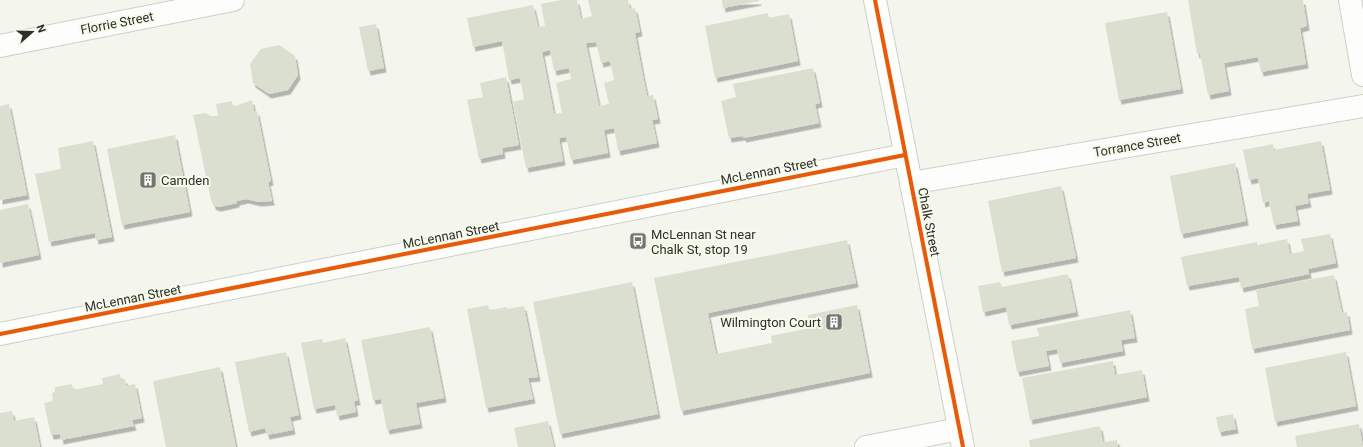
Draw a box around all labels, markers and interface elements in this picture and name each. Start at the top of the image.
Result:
street label: Florrie Street [79,9,155,37]
north arrow [12,12,52,52]
text: N [33,23,48,35]
street label: Torrance Street [1092,130,1182,160]
street label: McLennan Street [719,154,819,188]
building icon: Camden [138,170,158,190]
place label: Camden [161,173,209,188]
street label: Chalk Street [915,186,943,258]
street label: McLennan Street [401,218,501,252]
place label: McLennan St near Chalk St, stop 19 [651,227,756,257]
bus stop icon: McLennan St near Chalk St, stop 19 [628,231,648,251]
street label: McLennan Street [83,281,183,315]
building icon: Wilmington Court [824,312,844,332]
place label: Wilmington Court [720,315,821,330]

